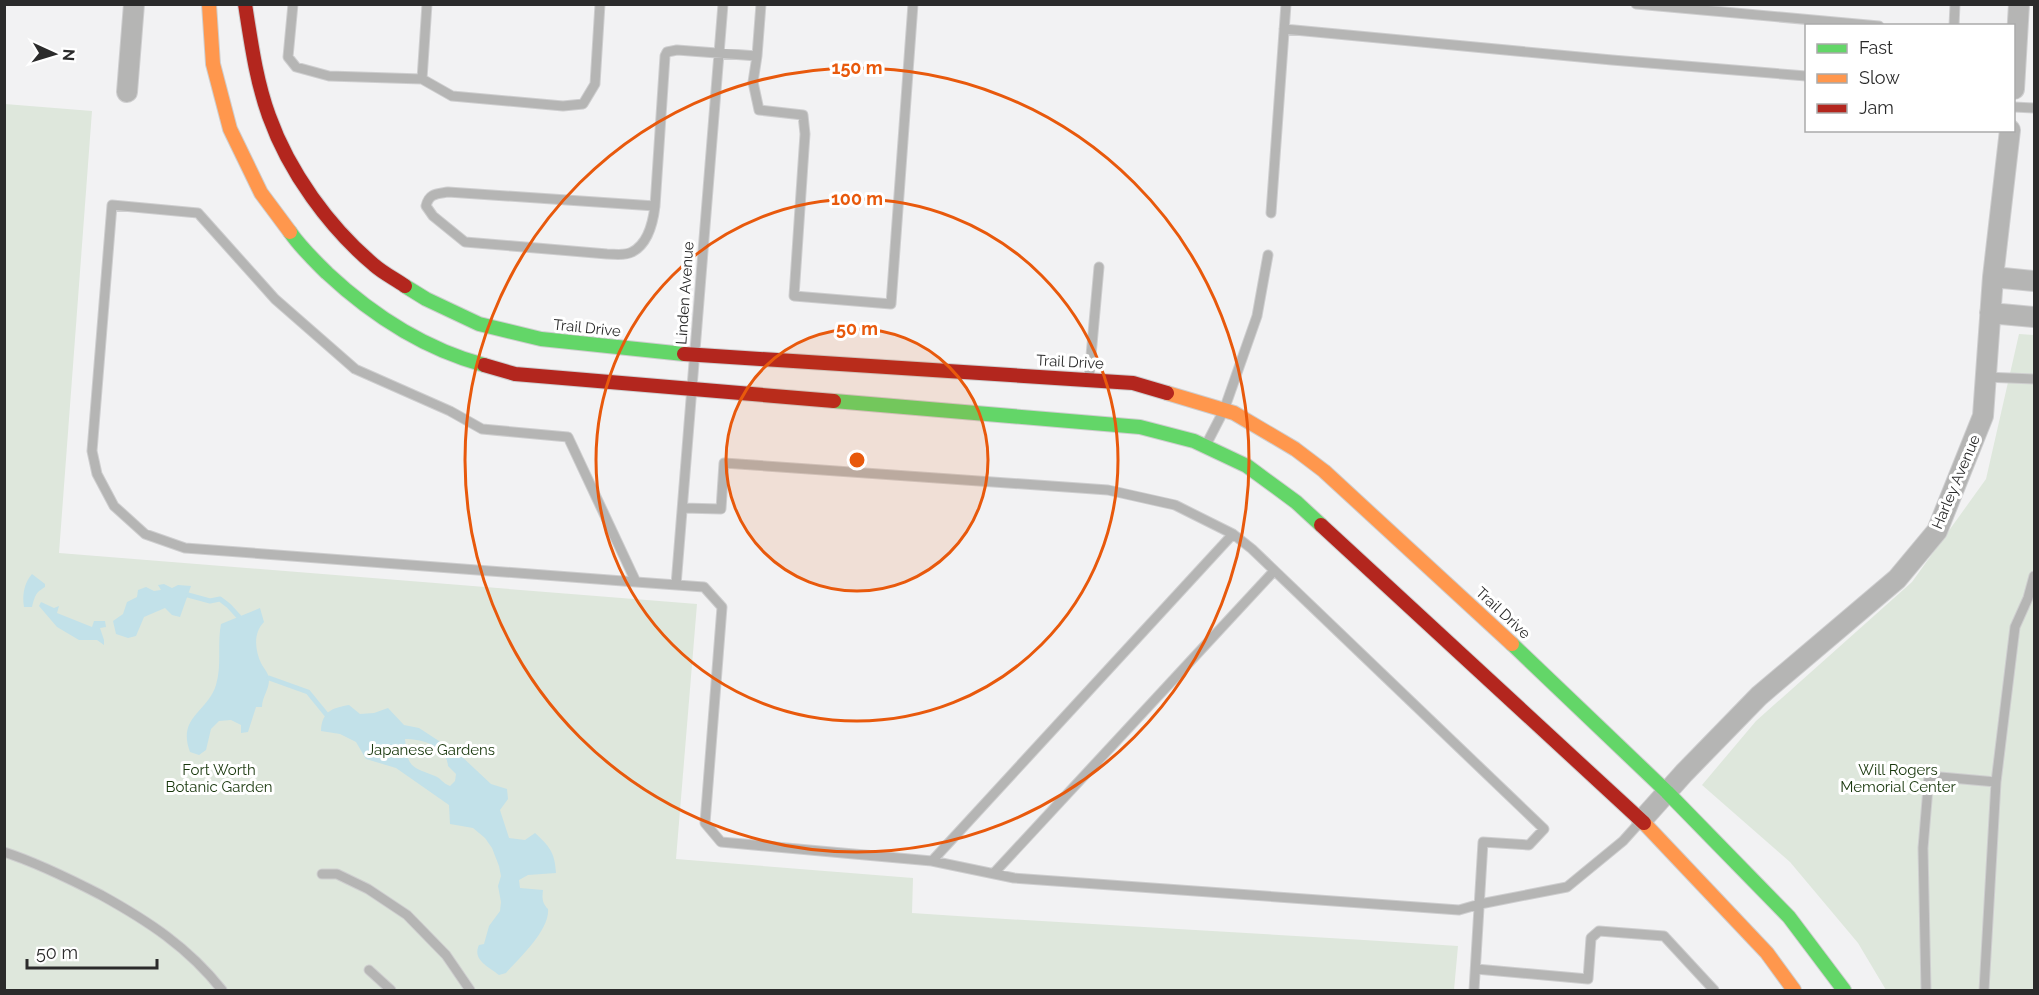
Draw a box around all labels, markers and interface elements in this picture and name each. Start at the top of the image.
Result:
north arrow [24,24,84,84]
legend [1805,24,2015,132]
text: Fast [1859,37,1893,58]
text: N [59,48,78,62]
text: 150 m [832,57,883,78]
text: Slow [1859,67,1900,88]
text: Jam [1859,97,1894,118]
text: 100 m [831,188,883,209]
street label: Linden Avenue [672,240,698,345]
street label: Trail Drive [552,316,622,341]
text: 50 m [836,318,878,339]
street label: Trail Drive [1036,351,1104,373]
street label: Harley Avenue [1928,432,1984,532]
centre of rings [847,450,867,470]
street label: Trail Drive [1472,583,1534,643]
park label: Japanese Gardens [367,741,495,759]
park label: Fort Worth Botanic Garden [166,761,272,796]
park label: Will Rogers Memorial Center [1840,761,1956,796]
scale bar [27,932,158,970]
text: 50 m [36,942,78,963]

